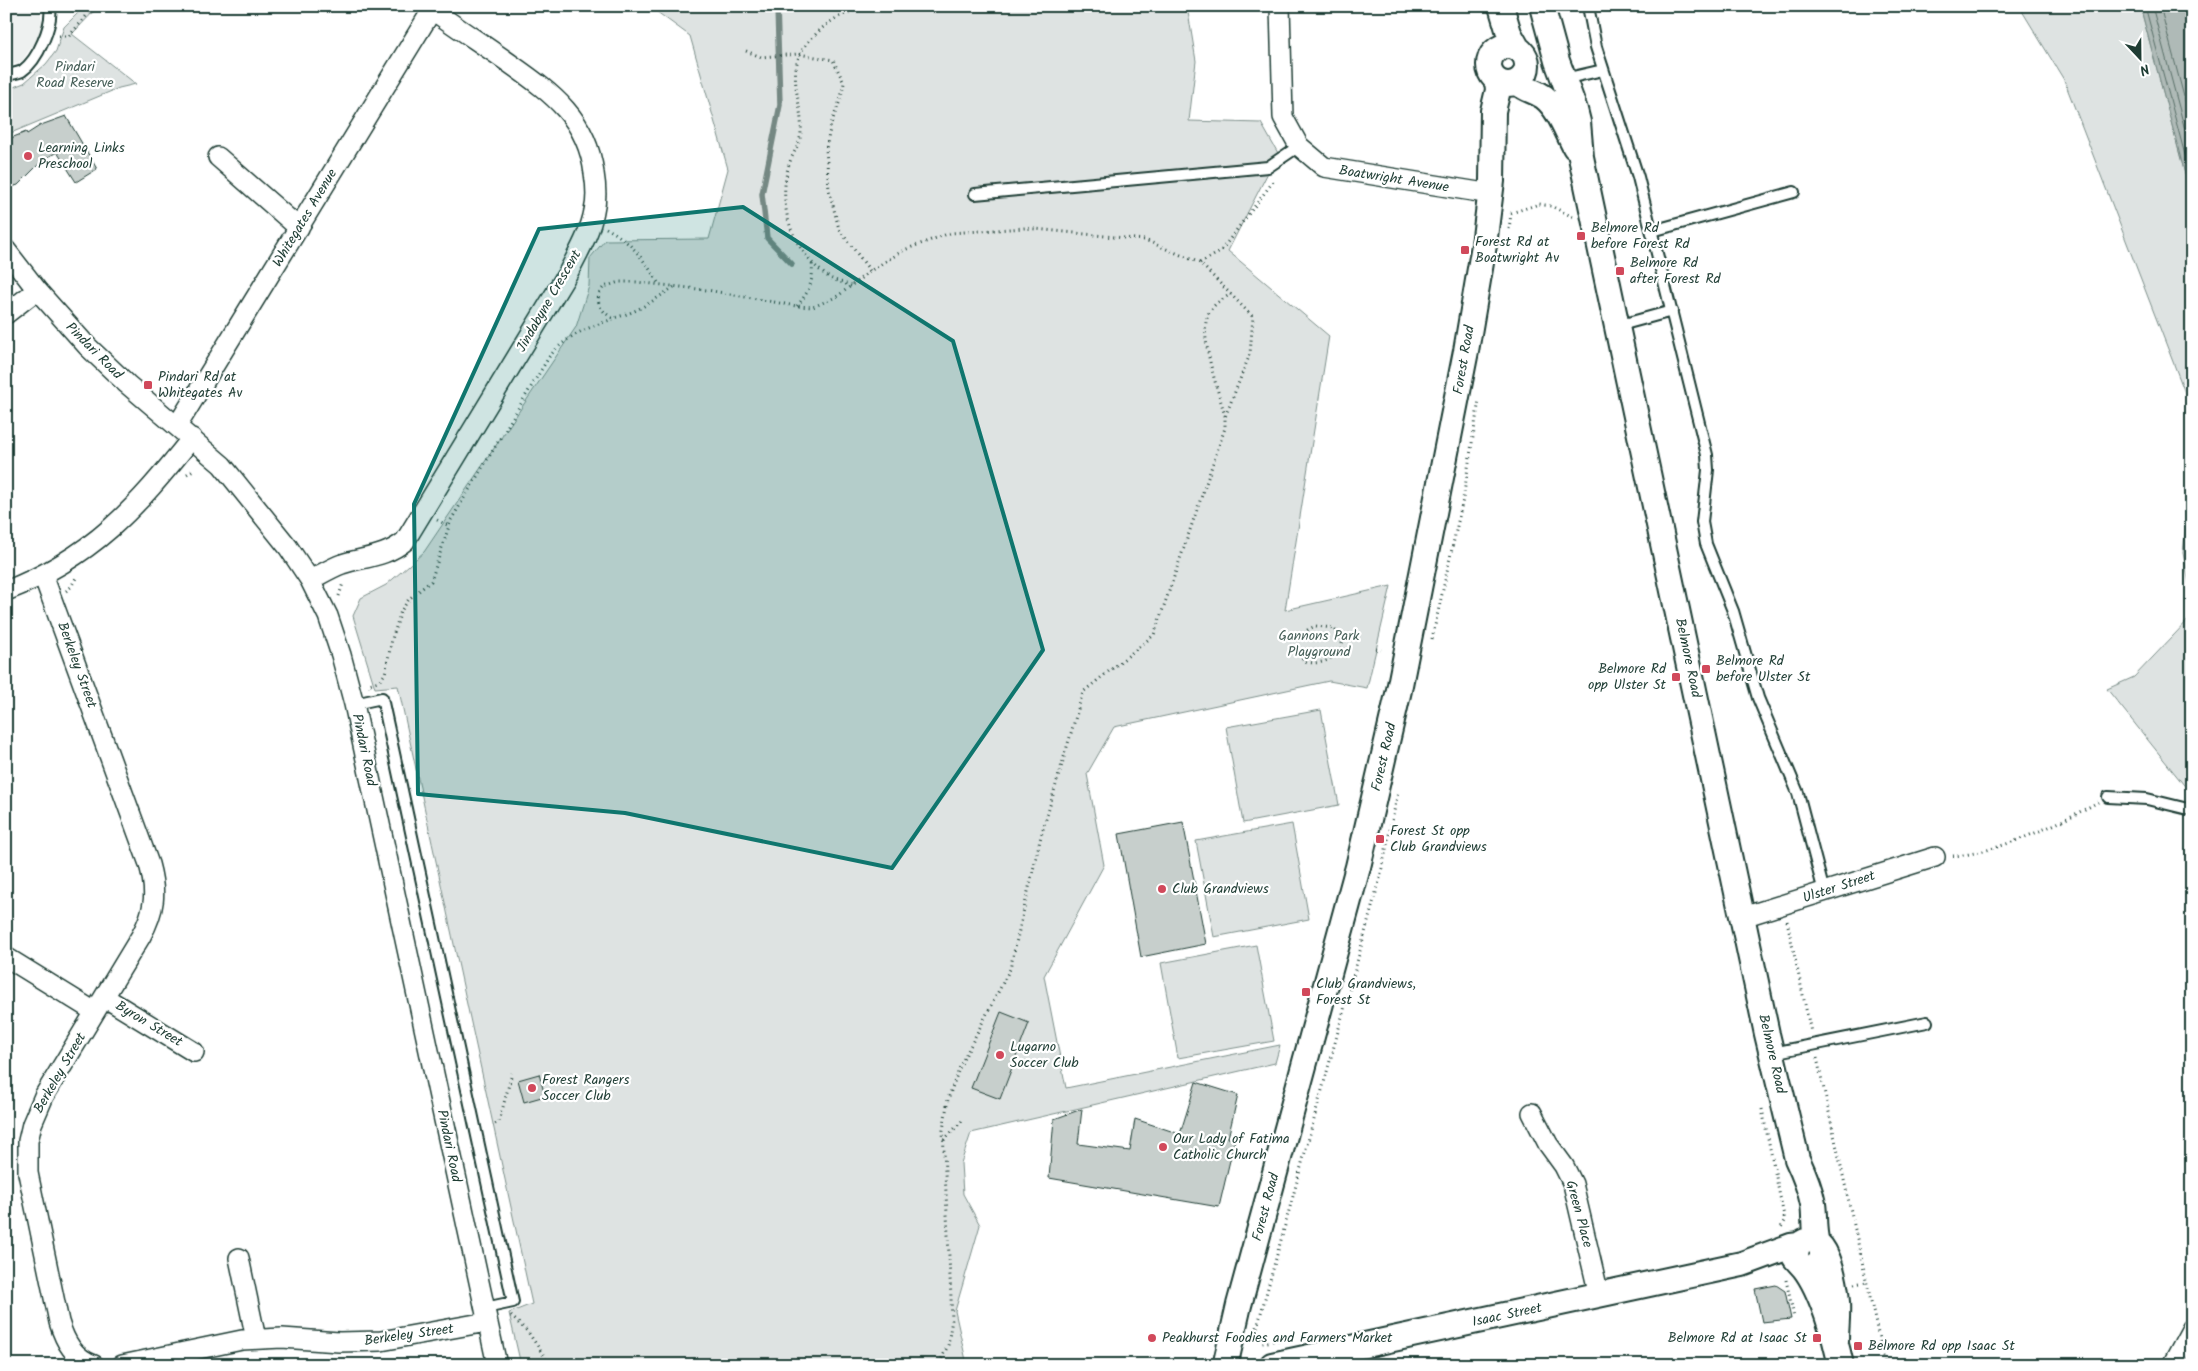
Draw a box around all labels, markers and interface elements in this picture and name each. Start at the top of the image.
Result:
north arrow [2116,32,2166,82]
park label: Pindari Road Reserve [36,56,114,94]
text: N [2136,57,2153,81]
place label: Learning Links Preschool [38,137,125,175]
marker: Learning Links Preschool [22,150,34,162]
street label: Boatwright Avenue [1337,159,1451,199]
street label: Whitegates Avenue [267,164,343,271]
place label: Belmore Rd before Forest Rd [1591,217,1691,255]
marker: Belmore Rd before Forest Rd [1575,230,1587,242]
place label: Forest Rd at Boatwright Av [1475,231,1559,269]
marker: Forest Rd at Boatwright Av [1459,244,1471,256]
street label: Jindabyne Crescent [511,245,588,356]
place label: Belmore Rd after Forest Rd [1630,252,1722,290]
marker: Belmore Rd after Forest Rd [1614,265,1626,277]
street label: Pindari Road [60,317,129,386]
street label: Forest Road [1447,323,1481,396]
place label: Pindari Rd at Whitegates Av [158,366,243,404]
marker: Pindari Rd at Whitegates Av [142,379,154,391]
street label: Belmore Road [1669,616,1707,701]
street label: Berkeley Street [51,619,103,712]
park label: Gannons Park Playground [1279,625,1360,663]
place label: Belmore Rd before Ulster St [1716,650,1811,688]
place label: Belmore Rd opp Ulster St [1588,658,1667,696]
marker: Belmore Rd before Ulster St [1700,663,1712,675]
marker: Belmore Rd opp Ulster St [1670,671,1682,683]
street label: Pindari Road [346,712,383,789]
street label: Forest Road [1365,720,1403,793]
place label: Forest St opp Club Grandviews [1390,820,1487,858]
marker: Forest St opp Club Grandviews [1374,833,1386,845]
street label: Ulster Street [1800,865,1879,909]
place label: Club Grandviews [1172,878,1269,900]
marker: Club Grandviews [1156,883,1168,895]
place label: Club Grandviews, Forest St [1316,973,1416,1011]
marker: Club Grandviews, Forest St [1300,986,1312,998]
street label: Byron Street [111,995,187,1053]
street label: Belmore Road [1752,1012,1792,1097]
street label: Berkeley Street [28,1028,92,1118]
place label: Lugarno Soccer Club [1010,1036,1079,1074]
marker: Lugarno Soccer Club [994,1049,1006,1061]
place label: Forest Rangers Soccer Club [542,1069,629,1107]
marker: Forest Rangers Soccer Club [526,1082,538,1094]
street label: Pindari Road [431,1108,468,1185]
place label: Our Lady of Fatima Catholic Church [1173,1128,1290,1166]
marker: Our Lady of Fatima Catholic Church [1157,1141,1169,1153]
street label: Forest Road [1246,1170,1286,1243]
street label: Green Place [1559,1178,1599,1251]
street label: Isaac Street [1470,1297,1544,1333]
street label: Berkeley Street [363,1318,456,1352]
place label: Peakhurst Foodies and Farmers Market [1162,1327,1393,1349]
place label: Belmore Rd at Isaac St [1668,1327,1808,1349]
marker: Peakhurst Foodies and Farmers Market [1146,1332,1158,1344]
marker: Belmore Rd at Isaac St [1811,1332,1823,1344]
place label: Belmore Rd opp Isaac St [1868,1335,2016,1357]
marker: Belmore Rd opp Isaac St [1852,1340,1864,1352]

